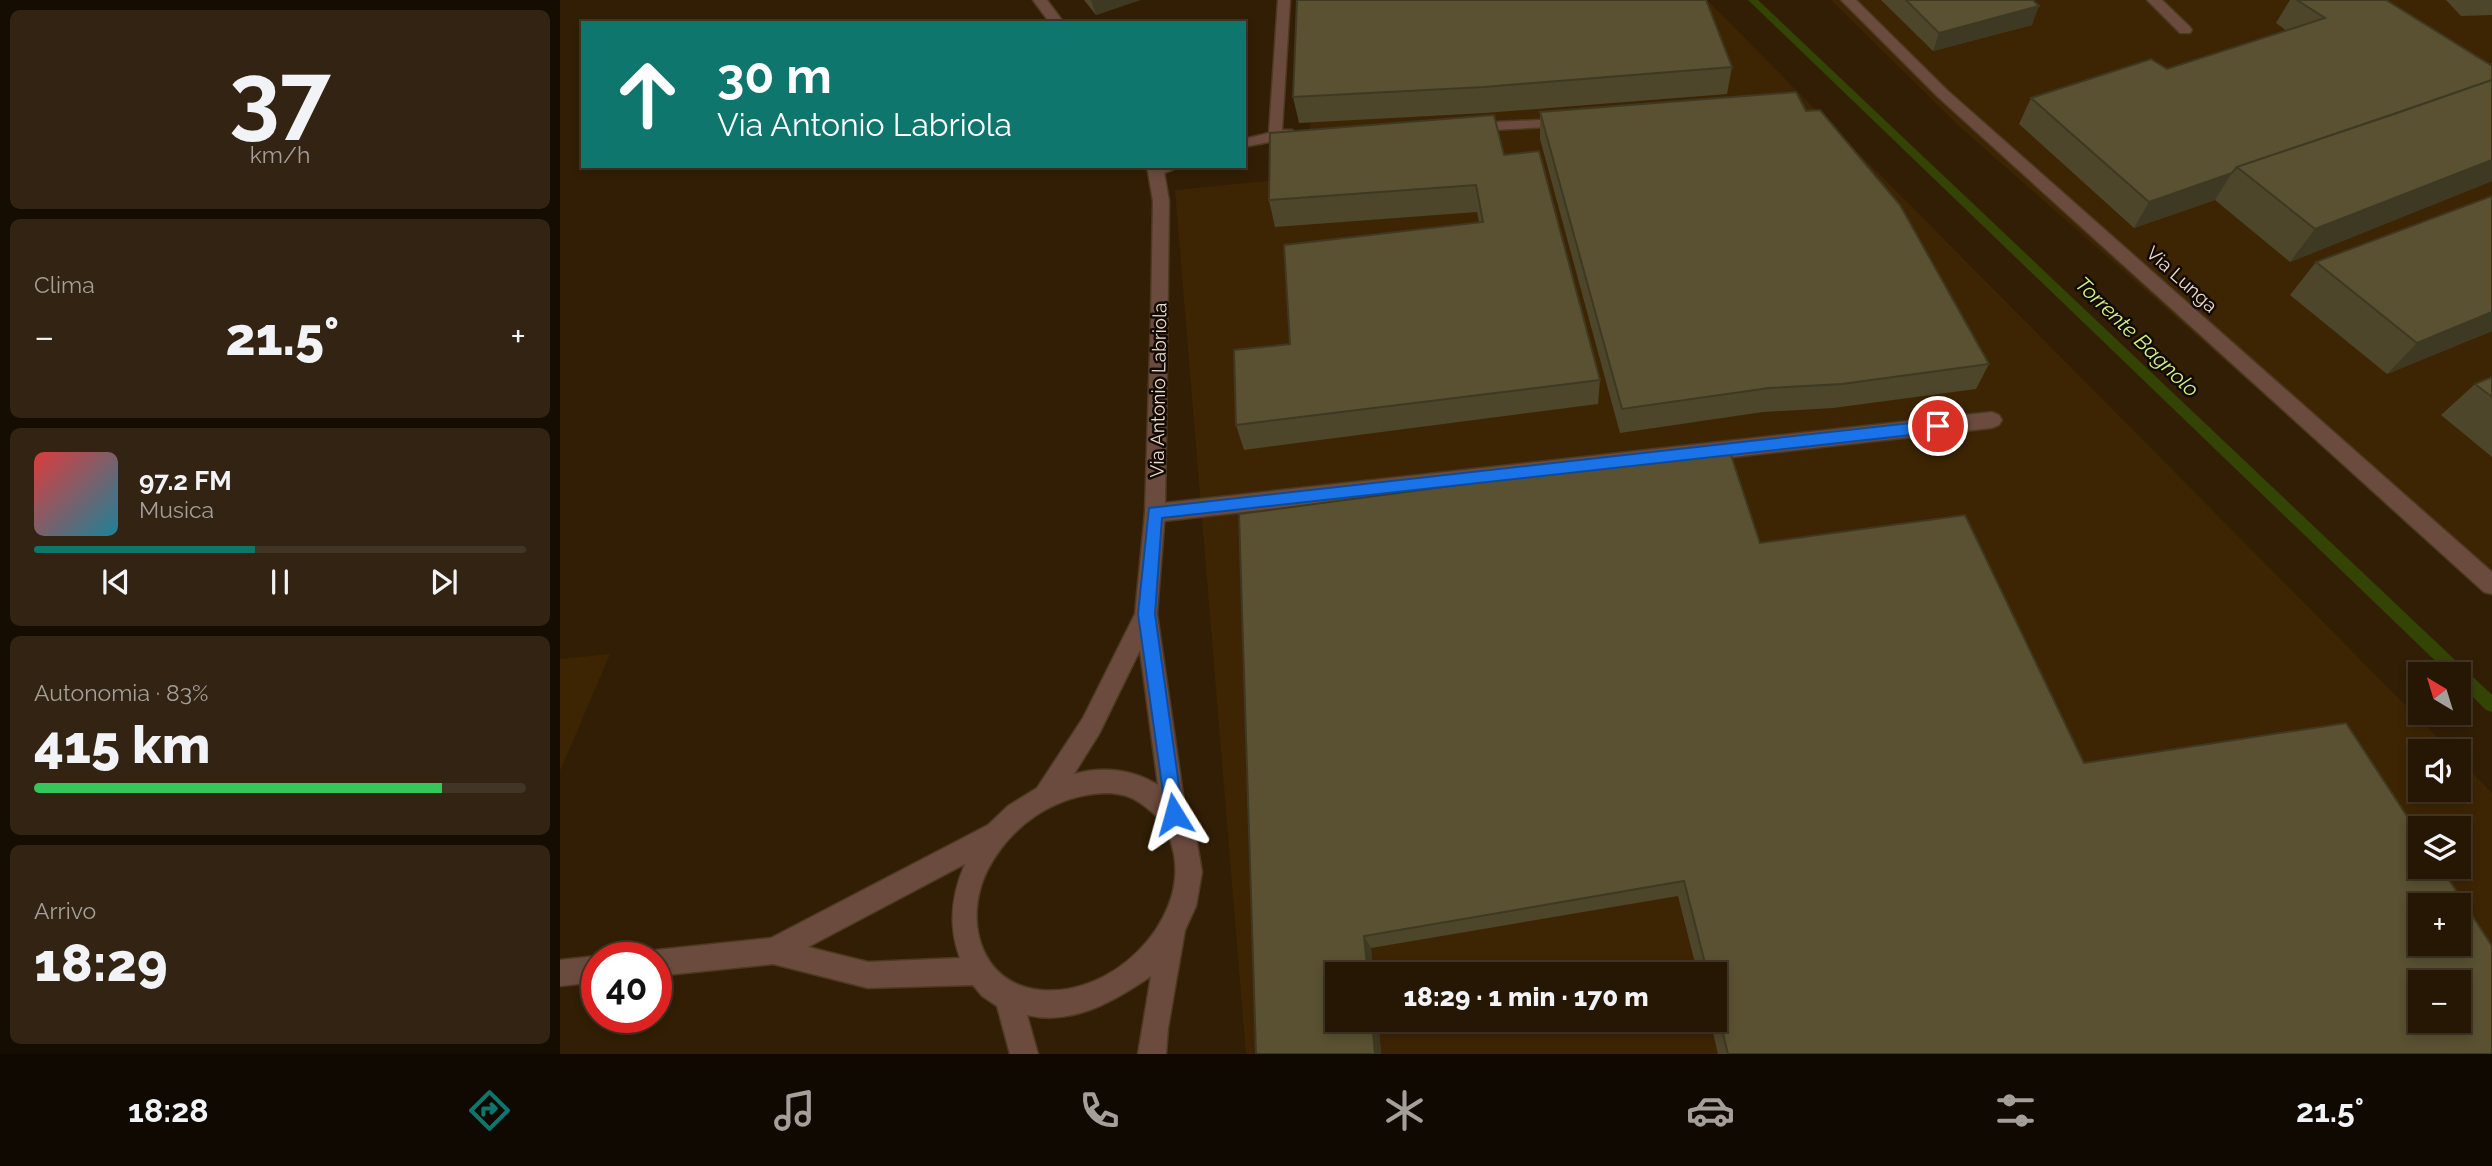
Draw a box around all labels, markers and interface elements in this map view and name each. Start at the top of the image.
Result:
text: 37 [229,42,331,149]
text: 30 m [717,47,832,104]
icon: ahead [602,49,693,140]
text: Via Antonio Labriola [717,106,1012,143]
text: km/h [250,141,310,168]
street label: Via Lunga [2142,241,2222,317]
text: Clima [34,271,95,298]
water label: Torrente Bagnolo [2070,271,2204,402]
street label: Via Antonio Labriola [1145,302,1171,478]
text: 21.5° [225,306,339,367]
text: − [34,314,54,359]
text: + [510,314,526,359]
pin [1908,396,1968,456]
icon: arrive [1919,407,1957,445]
text: 97.2 FM [139,466,232,496]
text: Musica [139,496,214,523]
icon: previous [97,563,135,601]
icon: pause [261,563,299,601]
icon: next [425,563,463,601]
north arrow [2408,662,2471,724]
map controls [2408,662,2471,1033]
text: Autonomia · 83% [34,679,208,706]
text: 415 km [34,714,210,775]
button: sound [2408,739,2471,802]
position arrow [1137,777,1211,851]
button: layers [2408,816,2471,879]
button: + [2408,893,2471,956]
text: Arrivo [34,897,96,924]
text: 18:29 [34,932,168,993]
speed limit sign: 40 [581,942,672,1033]
button: − [2408,970,2471,1033]
text: 18:29 · 1 min · 170 m [1404,982,1648,1012]
icon: directions [465,1086,514,1135]
icon: music [770,1086,819,1135]
icon: phone [1075,1086,1124,1135]
icon: climate [1380,1086,1429,1135]
icon: car [1686,1086,1735,1135]
icon: filters [1991,1086,2040,1135]
text: 18:28 [128,1092,209,1129]
text: 21.5° [2296,1092,2364,1129]

